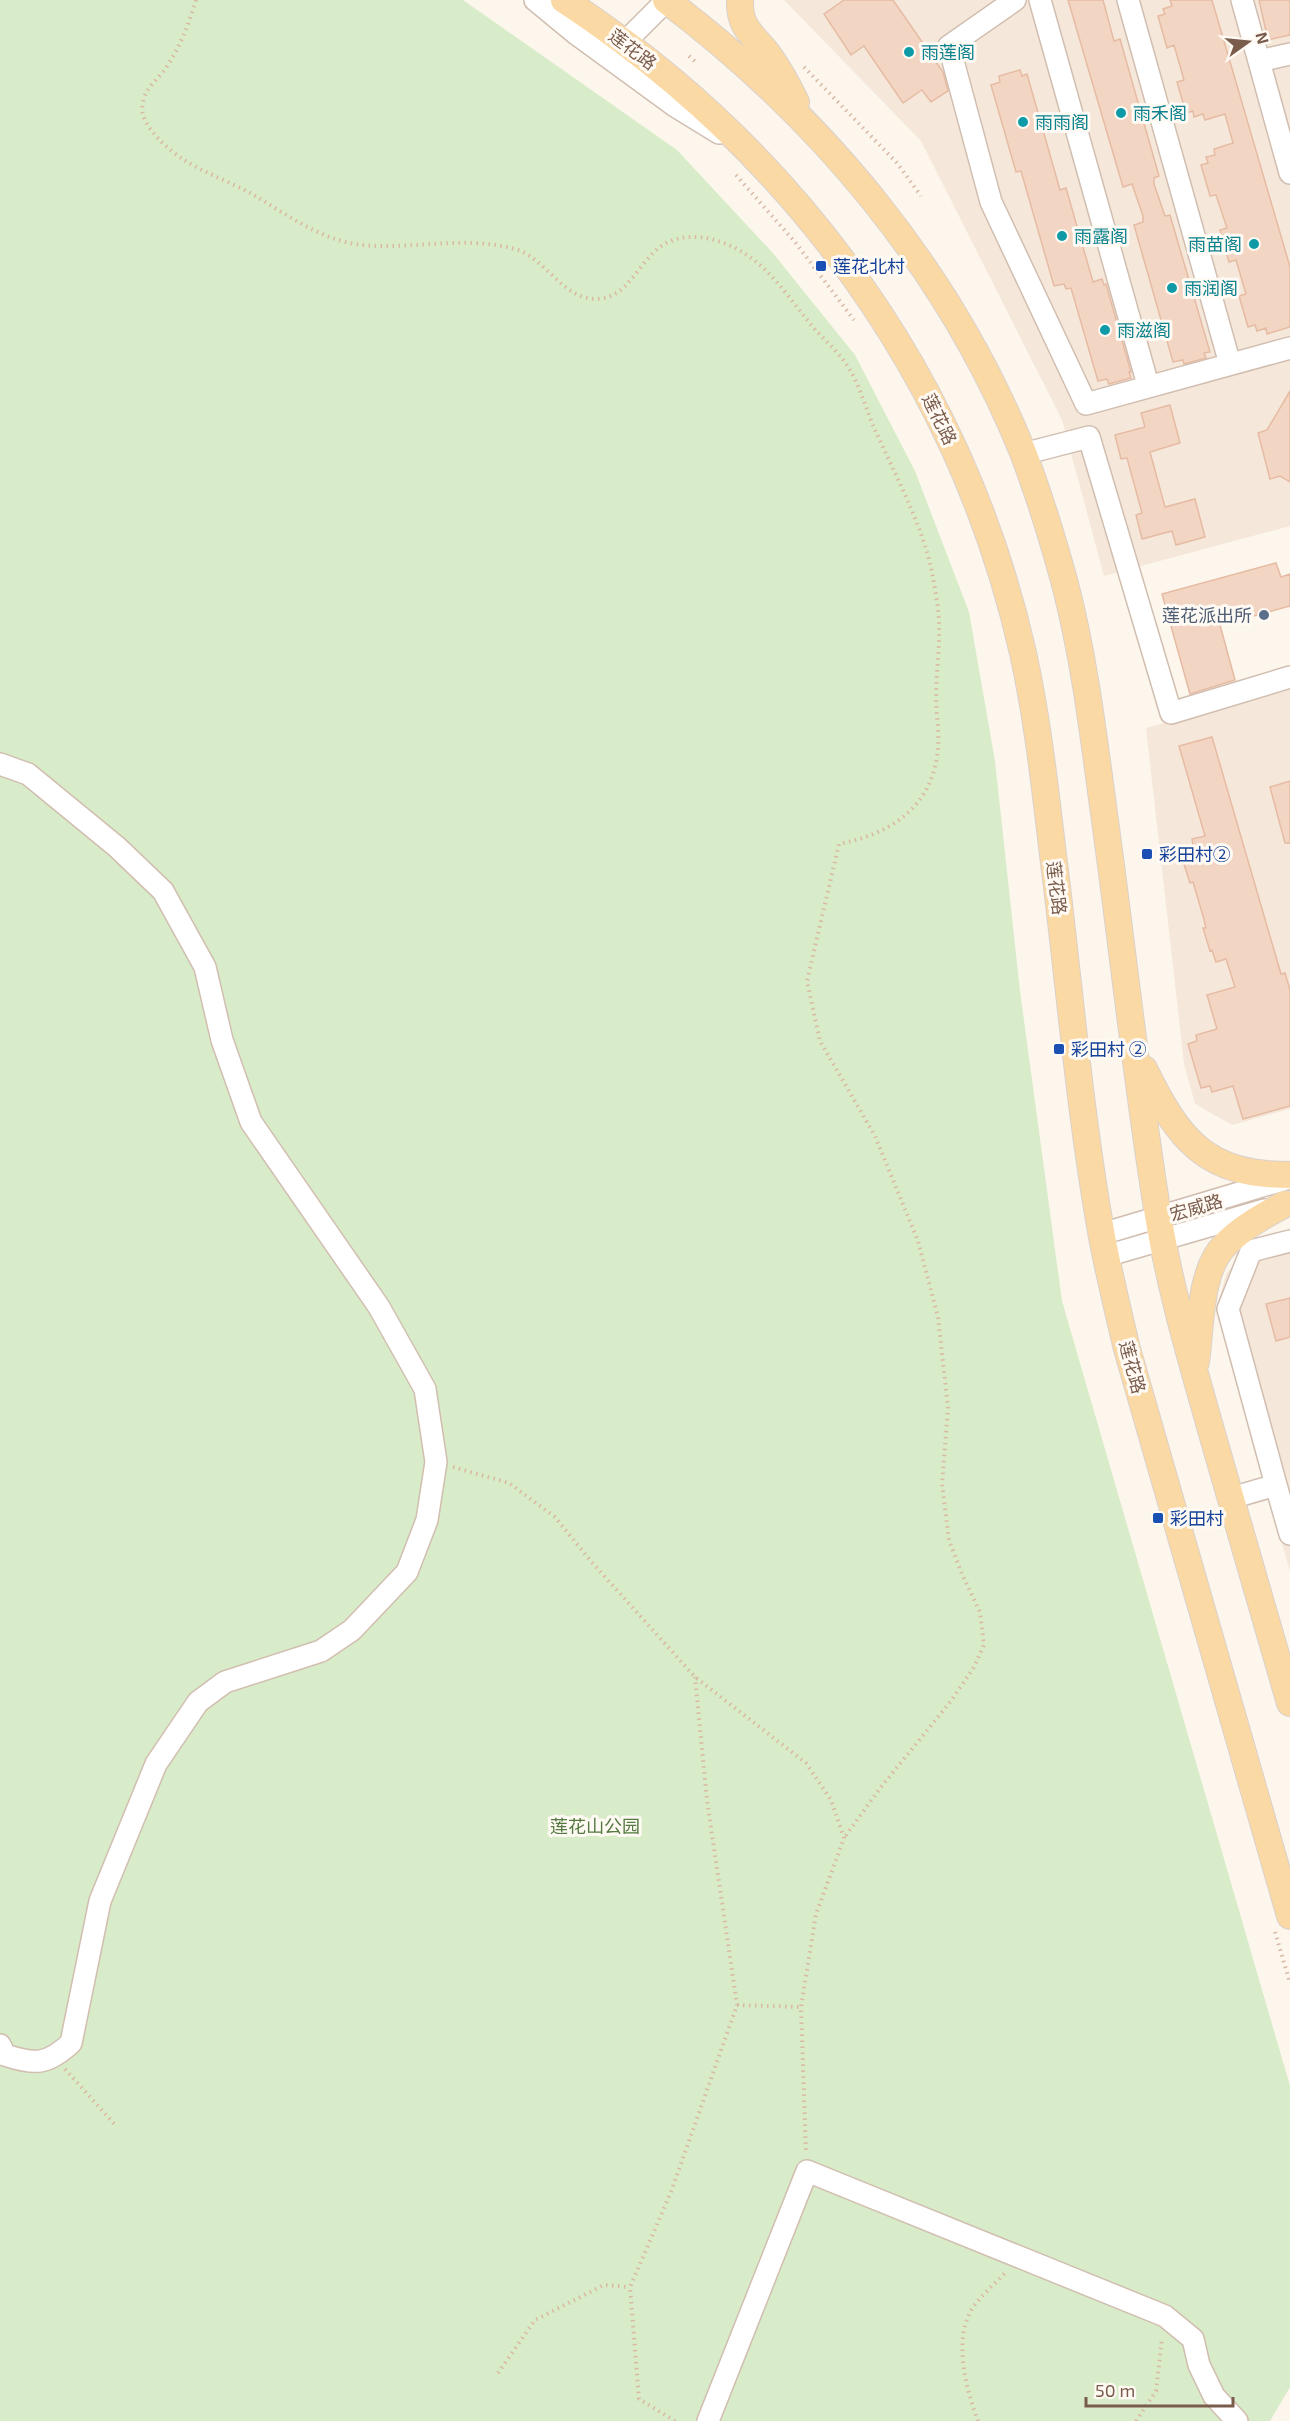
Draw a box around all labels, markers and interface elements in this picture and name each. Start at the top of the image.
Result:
north arrow [1218,12,1278,72]
street label: 莲花路 [605,24,661,74]
text: N [1252,30,1274,46]
place label: 雨莲阁 [921,41,975,63]
marker: 雨莲阁 [902,45,916,59]
place label: 雨禾阁 [1133,102,1187,124]
marker: 雨禾阁 [1114,106,1128,120]
place label: 雨雨阁 [1035,111,1089,133]
marker: 雨雨阁 [1016,115,1030,129]
place label: 雨露阁 [1074,225,1128,247]
marker: 雨露阁 [1055,229,1069,243]
place label: 雨苗阁 [1188,233,1242,255]
marker: 雨苗阁 [1247,237,1261,251]
place label: 莲花北村 [833,255,905,277]
marker: 莲花北村 [814,259,828,273]
place label: 雨润阁 [1184,277,1238,299]
marker: 雨润阁 [1165,281,1179,295]
place label: 雨滋阁 [1117,319,1171,341]
marker: 雨滋阁 [1098,323,1112,337]
street label: 莲花路 [918,390,962,448]
place label: 莲花派出所 [1162,604,1252,626]
marker: 莲花派出所 [1257,608,1271,622]
place label: 彩田村② [1159,843,1231,865]
marker: 彩田村② [1140,847,1154,861]
street label: 莲花路 [1043,860,1071,916]
place label: 彩田村 ② [1071,1038,1147,1060]
marker: 彩田村 ② [1052,1042,1066,1056]
street label: 宏威路 [1167,1189,1225,1225]
street label: 莲花路 [1115,1338,1151,1396]
place label: 彩田村 [1170,1507,1224,1529]
marker: 彩田村 [1151,1511,1165,1525]
park label: 莲花山公园 [550,1815,640,1837]
scale bar [1086,2370,1233,2408]
text: 50 m [1095,2379,1135,2401]

